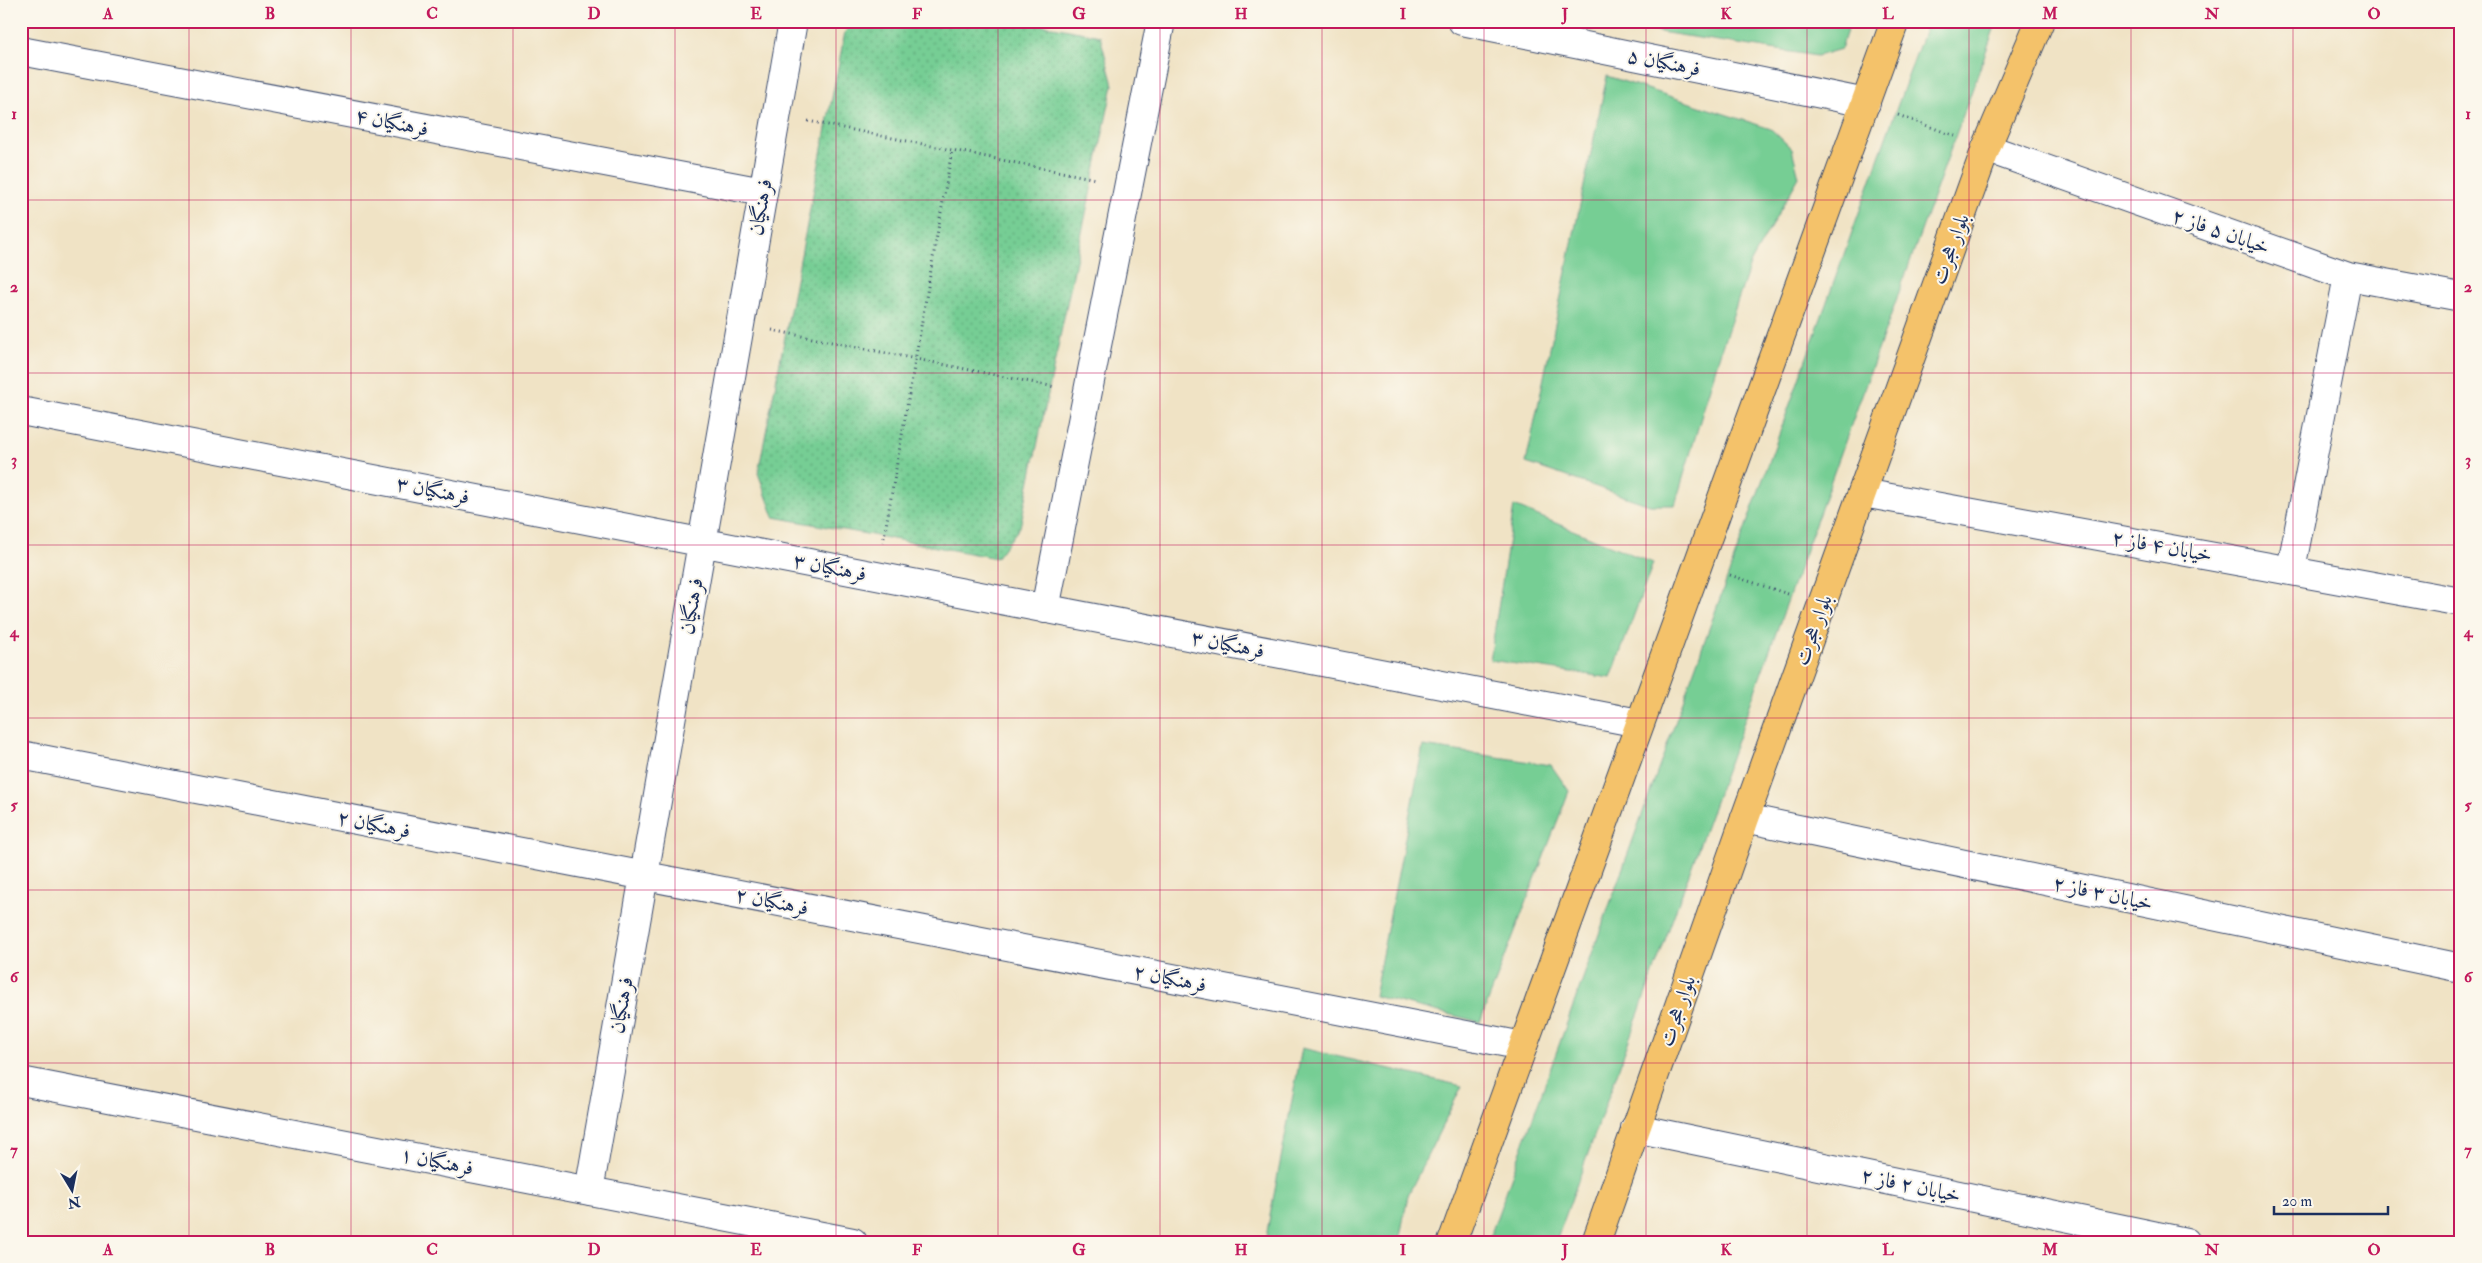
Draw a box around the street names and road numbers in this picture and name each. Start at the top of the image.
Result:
street label: فرهنگیان ۵ [1625,42,1703,83]
street label: فرهنگیان ۴ [353,102,431,143]
street label: فرهنگیان [742,177,779,238]
street label: خیابان ۵ فاز ۲ [2168,202,2273,261]
street label: بلوار هجرت [1925,210,1976,288]
street label: فرهنگیان ۳ [394,470,472,511]
street label: خیابان ۴ فاز ۲ [2109,524,2214,569]
street label: فرهنگیان ۳ [791,547,869,588]
street label: فرهنگیان [673,576,710,637]
street label: بلوار هجرت [1788,591,1839,669]
street label: فرهنگیان ۳ [1189,624,1267,665]
street label: فرهنگیان ۲ [335,804,413,845]
street label: خیابان ۳ فاز ۲ [2050,870,2155,917]
street label: فرهنگیان ۲ [733,881,811,922]
street label: فرهنگیان ۲ [1131,958,1209,999]
street label: بلوار هجرت [1653,972,1702,1050]
street label: فرهنگیان [603,975,640,1036]
street label: فرهنگیان ۱ [398,1141,476,1182]
street label: خیابان ۲ فاز ۲ [1858,1162,1963,1209]

